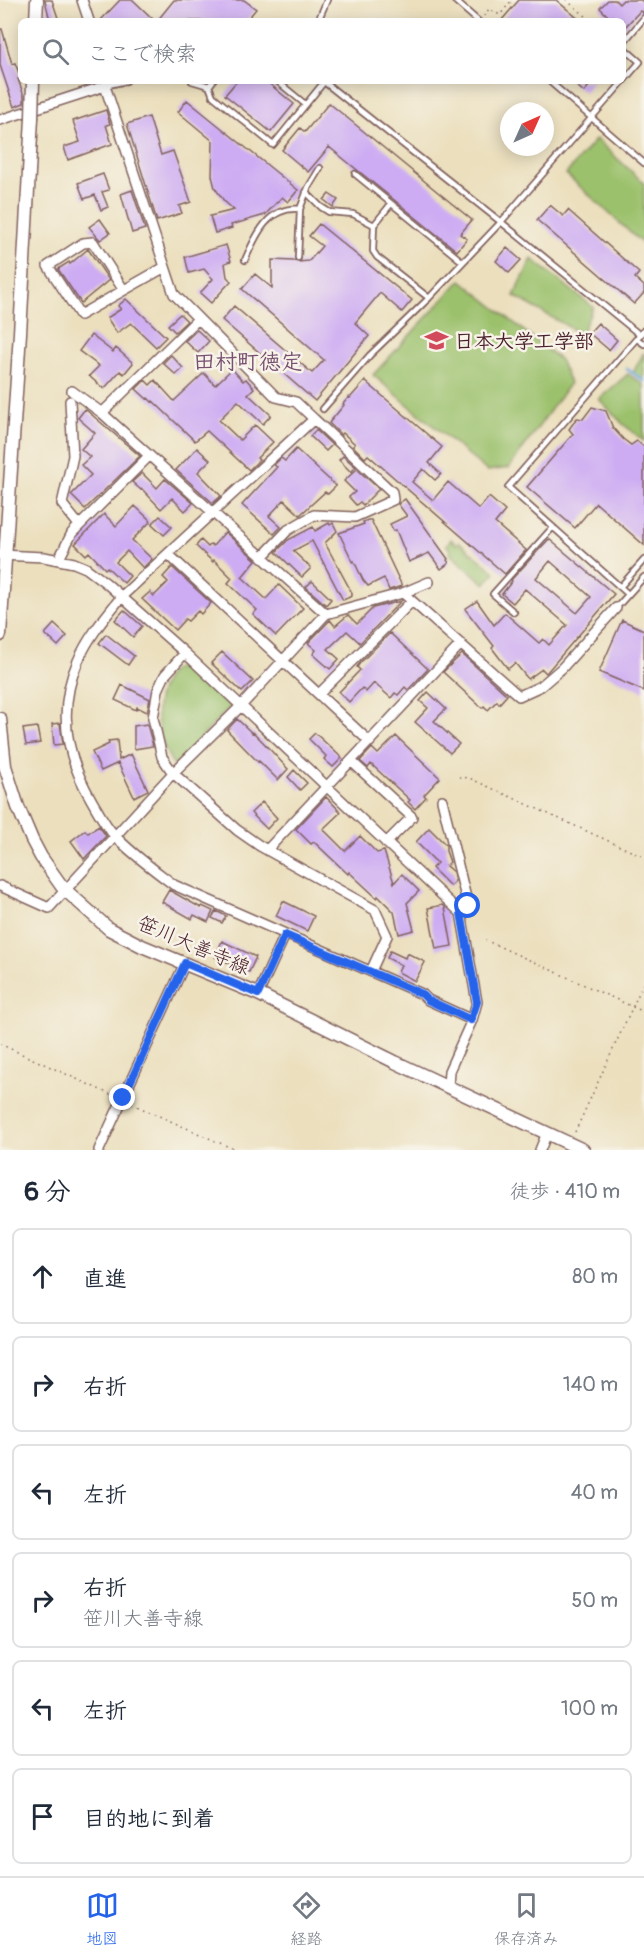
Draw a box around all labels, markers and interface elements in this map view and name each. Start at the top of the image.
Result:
search box [18,18,626,84]
icon: search [39,35,72,68]
text: ここで検索 [87,40,197,68]
north arrow [500,102,554,156]
school or university icon: 日本大学工学部 [423,328,449,354]
place label: 日本大学工学部 [454,329,594,354]
district label: 田村町徳定 [193,348,303,376]
route start [454,892,480,918]
street label: 笹川大善寺線 [134,911,254,980]
route end [109,1084,135,1110]
text: 6 分 [24,1176,71,1208]
text: 徒歩 · 410 m [510,1179,620,1204]
icon: ahead [26,1260,59,1293]
text: 80 m [572,1264,618,1289]
text: 直進 [83,1265,127,1293]
icon: right [26,1368,59,1401]
text: 140 m [563,1372,618,1397]
text: 右折 [83,1373,127,1401]
icon: left [26,1476,59,1509]
text: 40 m [571,1480,618,1505]
text: 左折 [83,1481,127,1509]
text: 右折 [83,1574,127,1602]
icon: right [26,1584,59,1617]
text: 50 m [571,1588,618,1613]
text: 笹川大善寺線 [83,1606,203,1631]
icon: left [26,1692,59,1725]
text: 100 m [561,1696,618,1721]
text: 左折 [83,1697,127,1725]
icon: arrive [26,1800,59,1833]
text: 目的地に到着 [83,1805,215,1833]
tab: 地図 [86,1889,119,1949]
tab: 経路 [290,1889,323,1949]
tab: 保存済み [494,1889,558,1949]

